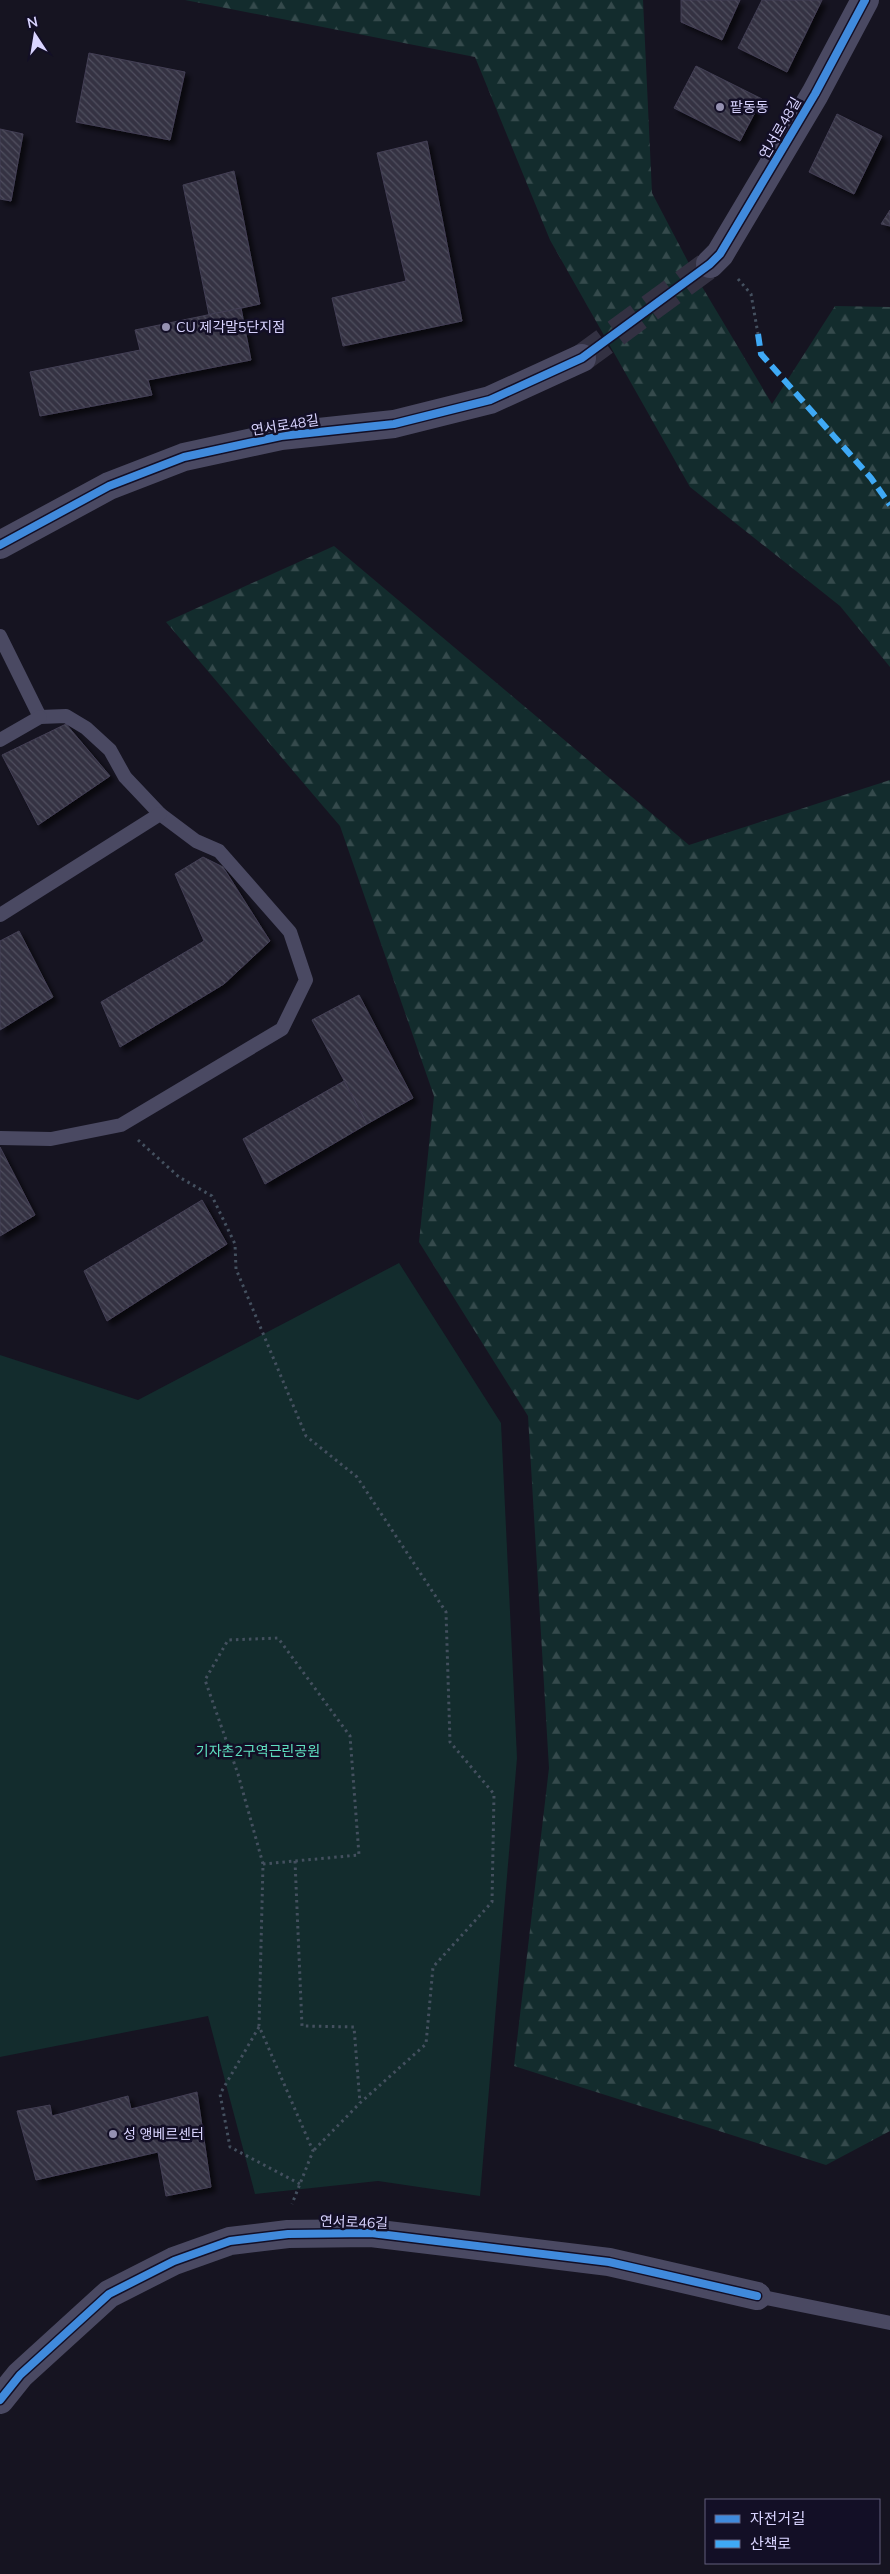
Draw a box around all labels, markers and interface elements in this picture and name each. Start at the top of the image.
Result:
north arrow [10,10,60,60]
text: N [25,12,39,32]
street label: 연서로48길 [755,94,805,162]
place label: 팥동동 [730,98,769,116]
marker: 팥동동 [714,101,726,113]
place label: CU 제각말5단지점 [176,318,285,336]
marker: CU 제각말5단지점 [160,321,172,333]
street label: 연서로48길 [250,411,320,439]
park label: 기자촌2구역근린공원 [196,1742,320,1760]
place label: 성 앵베르센터 [123,2125,204,2143]
marker: 성 앵베르센터 [107,2128,119,2140]
street label: 연서로46길 [320,2212,388,2232]
legend [705,2499,880,2564]
text: 자전거길 [750,2509,805,2528]
text: 산책로 [750,2534,791,2553]

